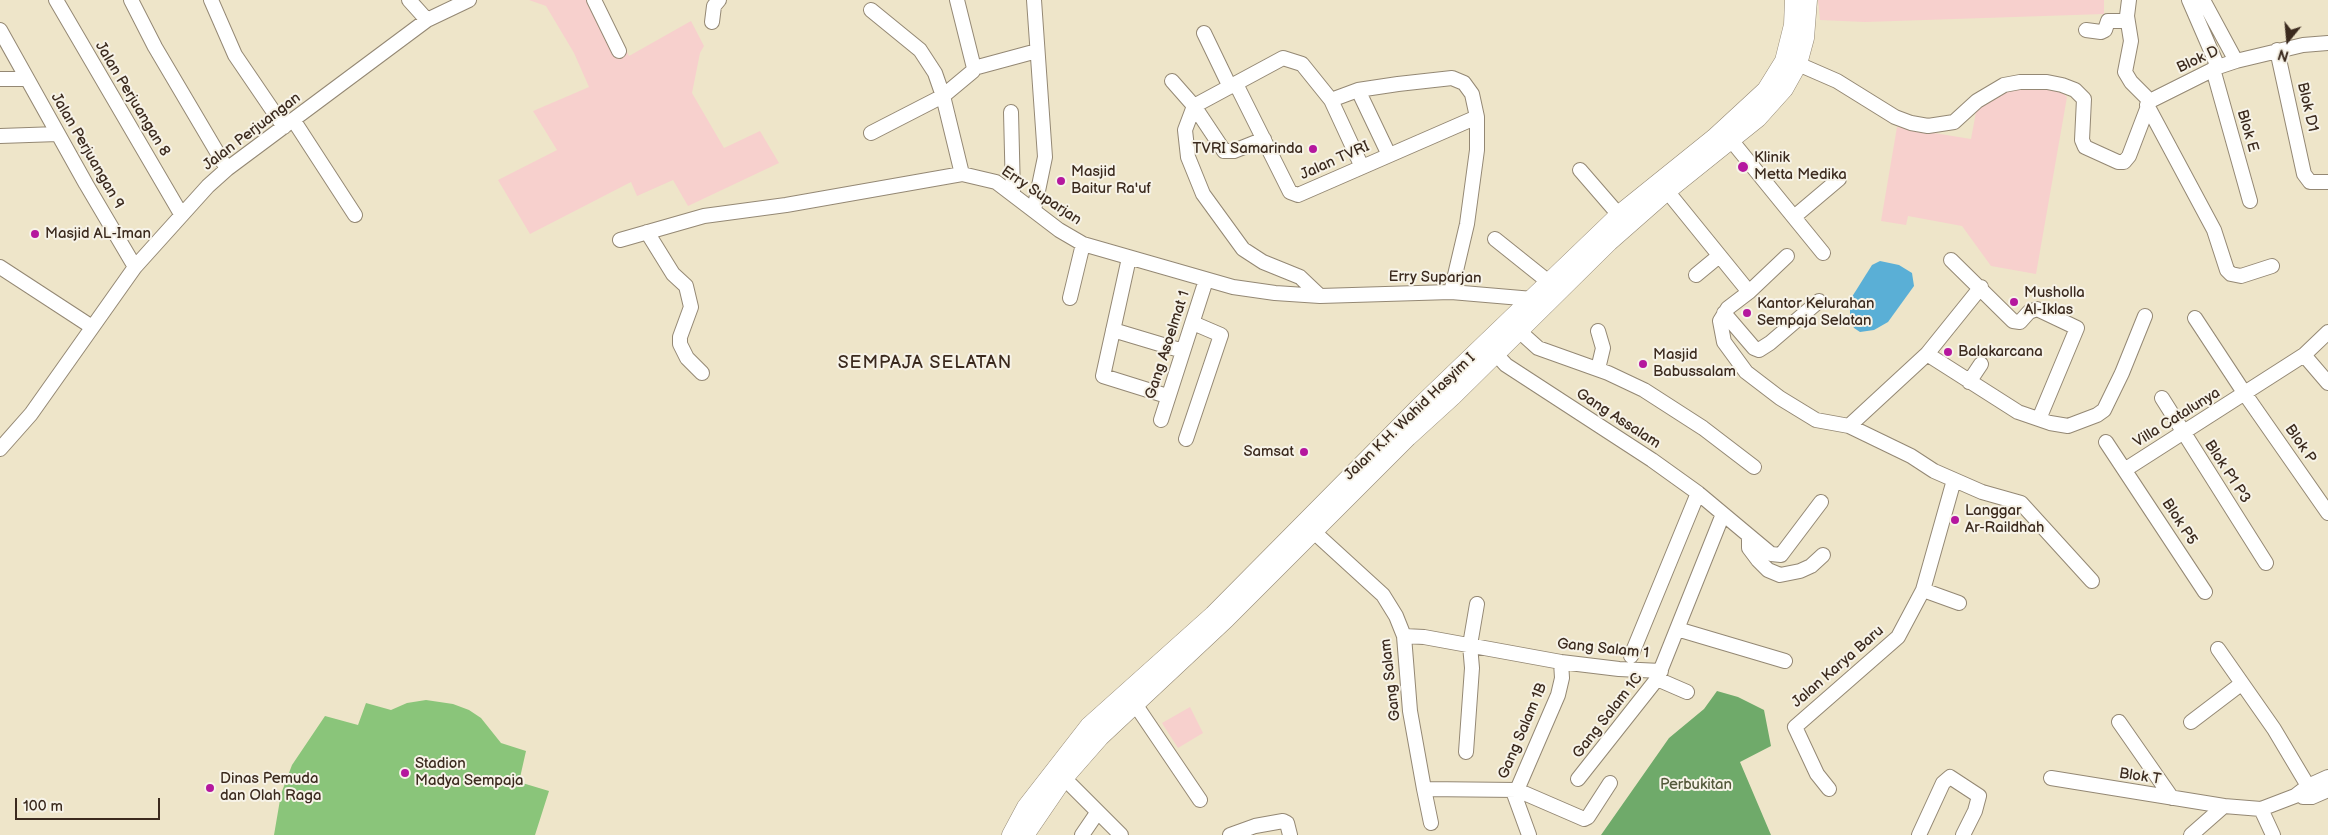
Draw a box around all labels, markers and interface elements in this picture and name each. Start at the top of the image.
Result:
north arrow [2263,15,2313,65]
street label: Jalan Perjuangan 8 [91,38,173,160]
street label: Blok D [2174,42,2222,78]
text: N [2276,45,2291,64]
street label: Blok D1 [2293,81,2321,133]
street label: Jalan Perjuangan [199,89,305,175]
street label: Jalan Perjuangan 9 [47,90,127,212]
street label: Blok E [2232,108,2262,154]
street label: Jalan TVRI [1298,138,1372,184]
place label: TVRI Samarinda [1192,140,1303,158]
marker: TVRI Samarinda [1307,143,1319,155]
place label: Klinik Metta Medika [1754,149,1847,184]
marker: Klinik Metta Medika [1736,160,1750,174]
street label: Erry Suparjan [997,163,1085,229]
place label: Masjid Baitur Ra'uf [1071,163,1151,198]
marker: Masjid Baitur Ra'uf [1055,175,1067,187]
place label: Masjid AL-Iman [45,225,151,243]
marker: Masjid AL-Iman [29,228,41,240]
street label: Erry Suparjan [1388,268,1482,288]
place label: Musholla Al-Iklas [2024,284,2085,319]
street label: Gang Asoelmat 1 [1142,288,1194,402]
place label: Kantor Kelurahan Sempaja Selatan [1757,295,1875,330]
marker: Musholla Al-Iklas [2008,296,2020,308]
marker: Kantor Kelurahan Sempaja Selatan [1741,307,1753,319]
place label: Balakarcana [1958,343,2043,361]
place label: Masjid Babussalam [1653,346,1736,381]
marker: Balakarcana [1942,346,1954,358]
street label: Jalan K.H. Wahid Hasyim I [1341,350,1479,484]
district label: SEMPAJA SELATAN [836,352,1014,374]
marker: Masjid Babussalam [1637,358,1649,370]
street label: Villa Catalunya [2130,384,2224,452]
street label: Gang Assalam [1572,385,1664,453]
street label: Blok P [2280,421,2320,467]
street label: Blok P1 P3 [2200,437,2254,507]
place label: Samsat [1244,443,1294,461]
marker: Samsat [1298,446,1310,458]
street label: Blok P5 [2157,496,2201,548]
place label: Langgar Ar-Raildhah [1965,502,2044,537]
marker: Langgar Ar-Raildhah [1949,514,1961,526]
street label: Jalan Karya Baru [1788,622,1888,712]
street label: Gang Salam 1 [1556,635,1650,663]
street label: Gang Salam [1377,638,1405,722]
street label: Gang Salam 1C [1569,670,1647,762]
street label: Gang Salam 1B [1495,680,1551,782]
place label: Stadion Madya Sempaja [415,755,524,790]
street label: Blok T [2118,765,2162,789]
marker: Stadion Madya Sempaja [399,767,411,779]
place label: Dinas Pemuda dan Olah Raga [220,770,321,805]
park label: Perbukitan [1660,776,1732,794]
marker: Dinas Pemuda dan Olah Raga [204,782,216,794]
scale bar [18,788,162,820]
text: 100 m [23,797,63,816]

